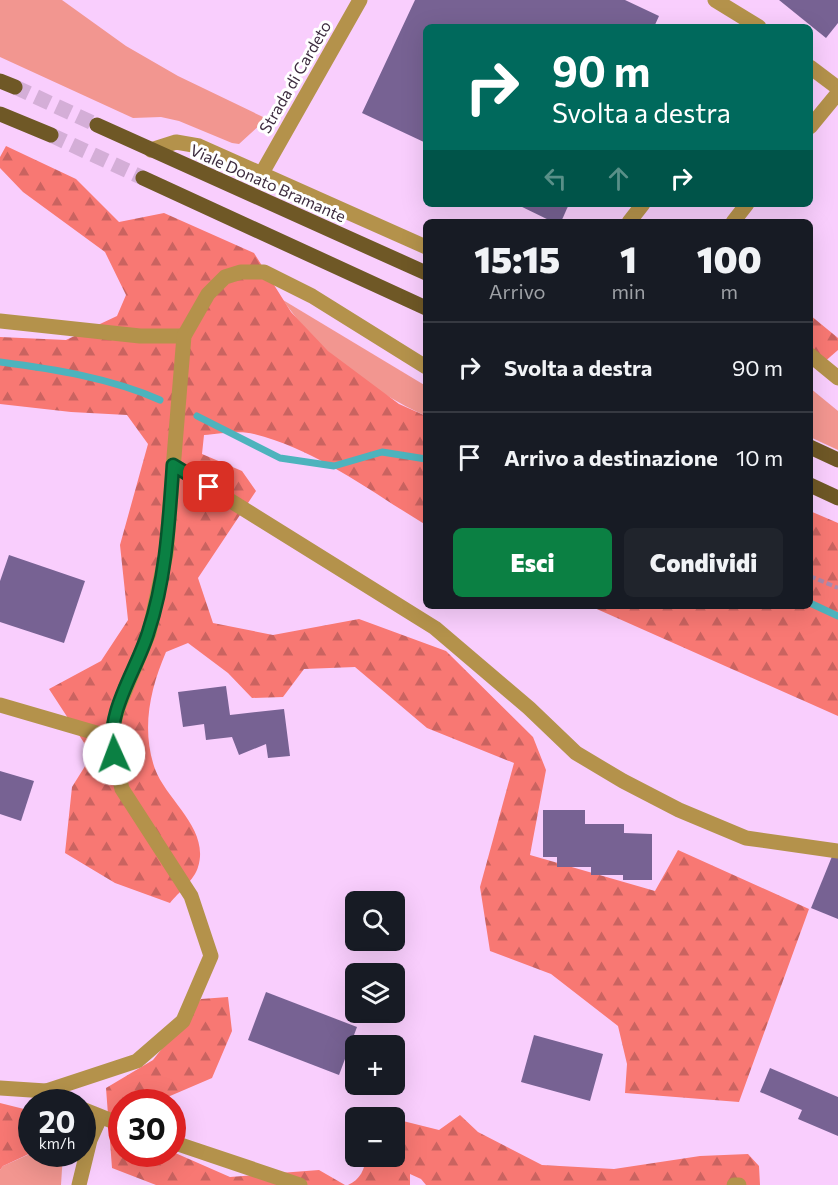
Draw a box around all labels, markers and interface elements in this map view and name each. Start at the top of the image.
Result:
street label: Strada di Cardeto [255,17,334,136]
text: 90 m [552,44,651,96]
icon: right [453,48,531,126]
text: Svolta a destra [552,96,731,129]
street label: Viale Donato Bramante [187,140,349,225]
icon: left [539,162,572,195]
icon: ahead [602,162,635,195]
icon: right [665,162,698,195]
text: 15:15 [474,236,560,280]
text: 1 [620,236,637,280]
text: 100 [697,236,762,280]
text: Arrivo [489,279,546,303]
text: min [611,279,645,303]
text: m [720,279,738,303]
icon: right [453,351,486,384]
text: Svolta a destra [504,354,652,381]
text: 90 m [732,354,783,381]
icon: arrive [453,441,486,474]
text: Arrivo a destinazione [504,444,718,471]
text: 10 m [736,444,783,471]
pin [183,461,234,512]
icon: arrive [192,470,225,503]
button: Esci [453,528,612,597]
button: Condividi [624,528,783,597]
position arrow [82,722,146,786]
map controls [345,891,405,1167]
button: search [345,891,405,951]
button: layers [345,963,405,1023]
button: + [345,1035,405,1095]
speed limit sign: 30 [108,1089,186,1167]
text: 20 [39,1102,75,1139]
button: − [345,1107,405,1167]
text: km/h [39,1134,75,1152]

